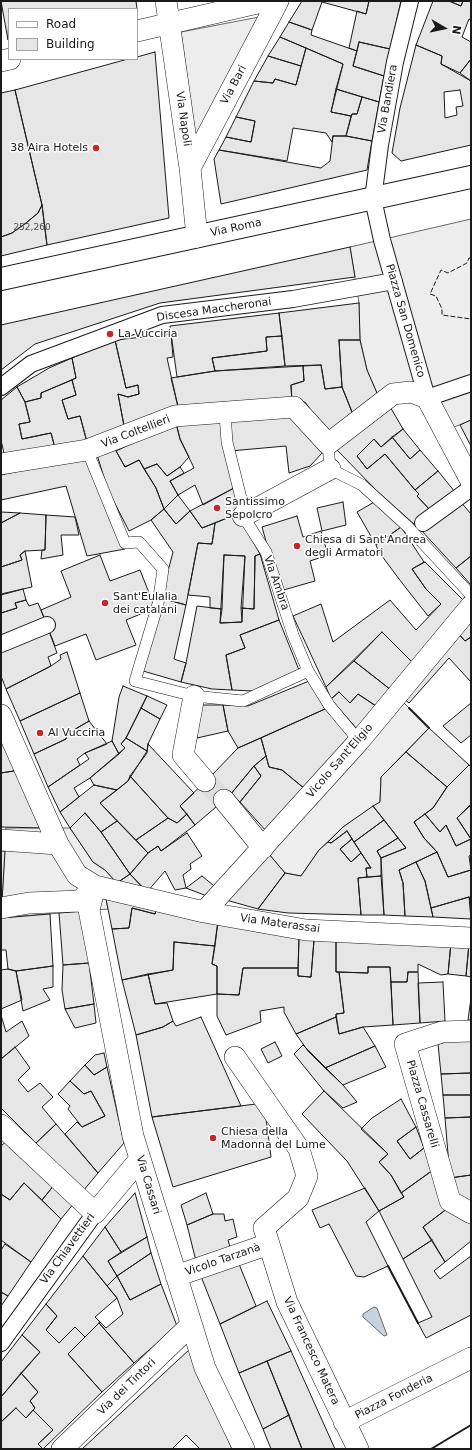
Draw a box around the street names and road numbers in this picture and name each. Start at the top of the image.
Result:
street label: Via Bari [218,63,250,107]
street label: Via Bandiera [375,63,401,135]
street label: Via Napoli [173,91,193,147]
street label: Via Roma [209,216,263,240]
street label: Piazza San Domenico [382,263,428,379]
street label: Discesa Maccheronai [156,295,272,325]
street label: Via Coltellieri [100,413,172,451]
street label: Via Ambra [260,554,292,612]
street label: Vicolo Sant'Eligio [304,721,376,801]
street label: Via Materassai [239,912,321,936]
street label: Piazza Cassarelli [403,1059,441,1149]
street label: Via Cassari [133,1154,163,1216]
street label: Via Chiavettieri [38,1211,98,1287]
street label: Vicolo Tarzanà [184,1241,262,1279]
street label: Via Francesco Matera [280,1295,342,1407]
street label: Via dei Tintori [95,1356,159,1418]
street label: Piazza Fonderia [353,1372,435,1422]

